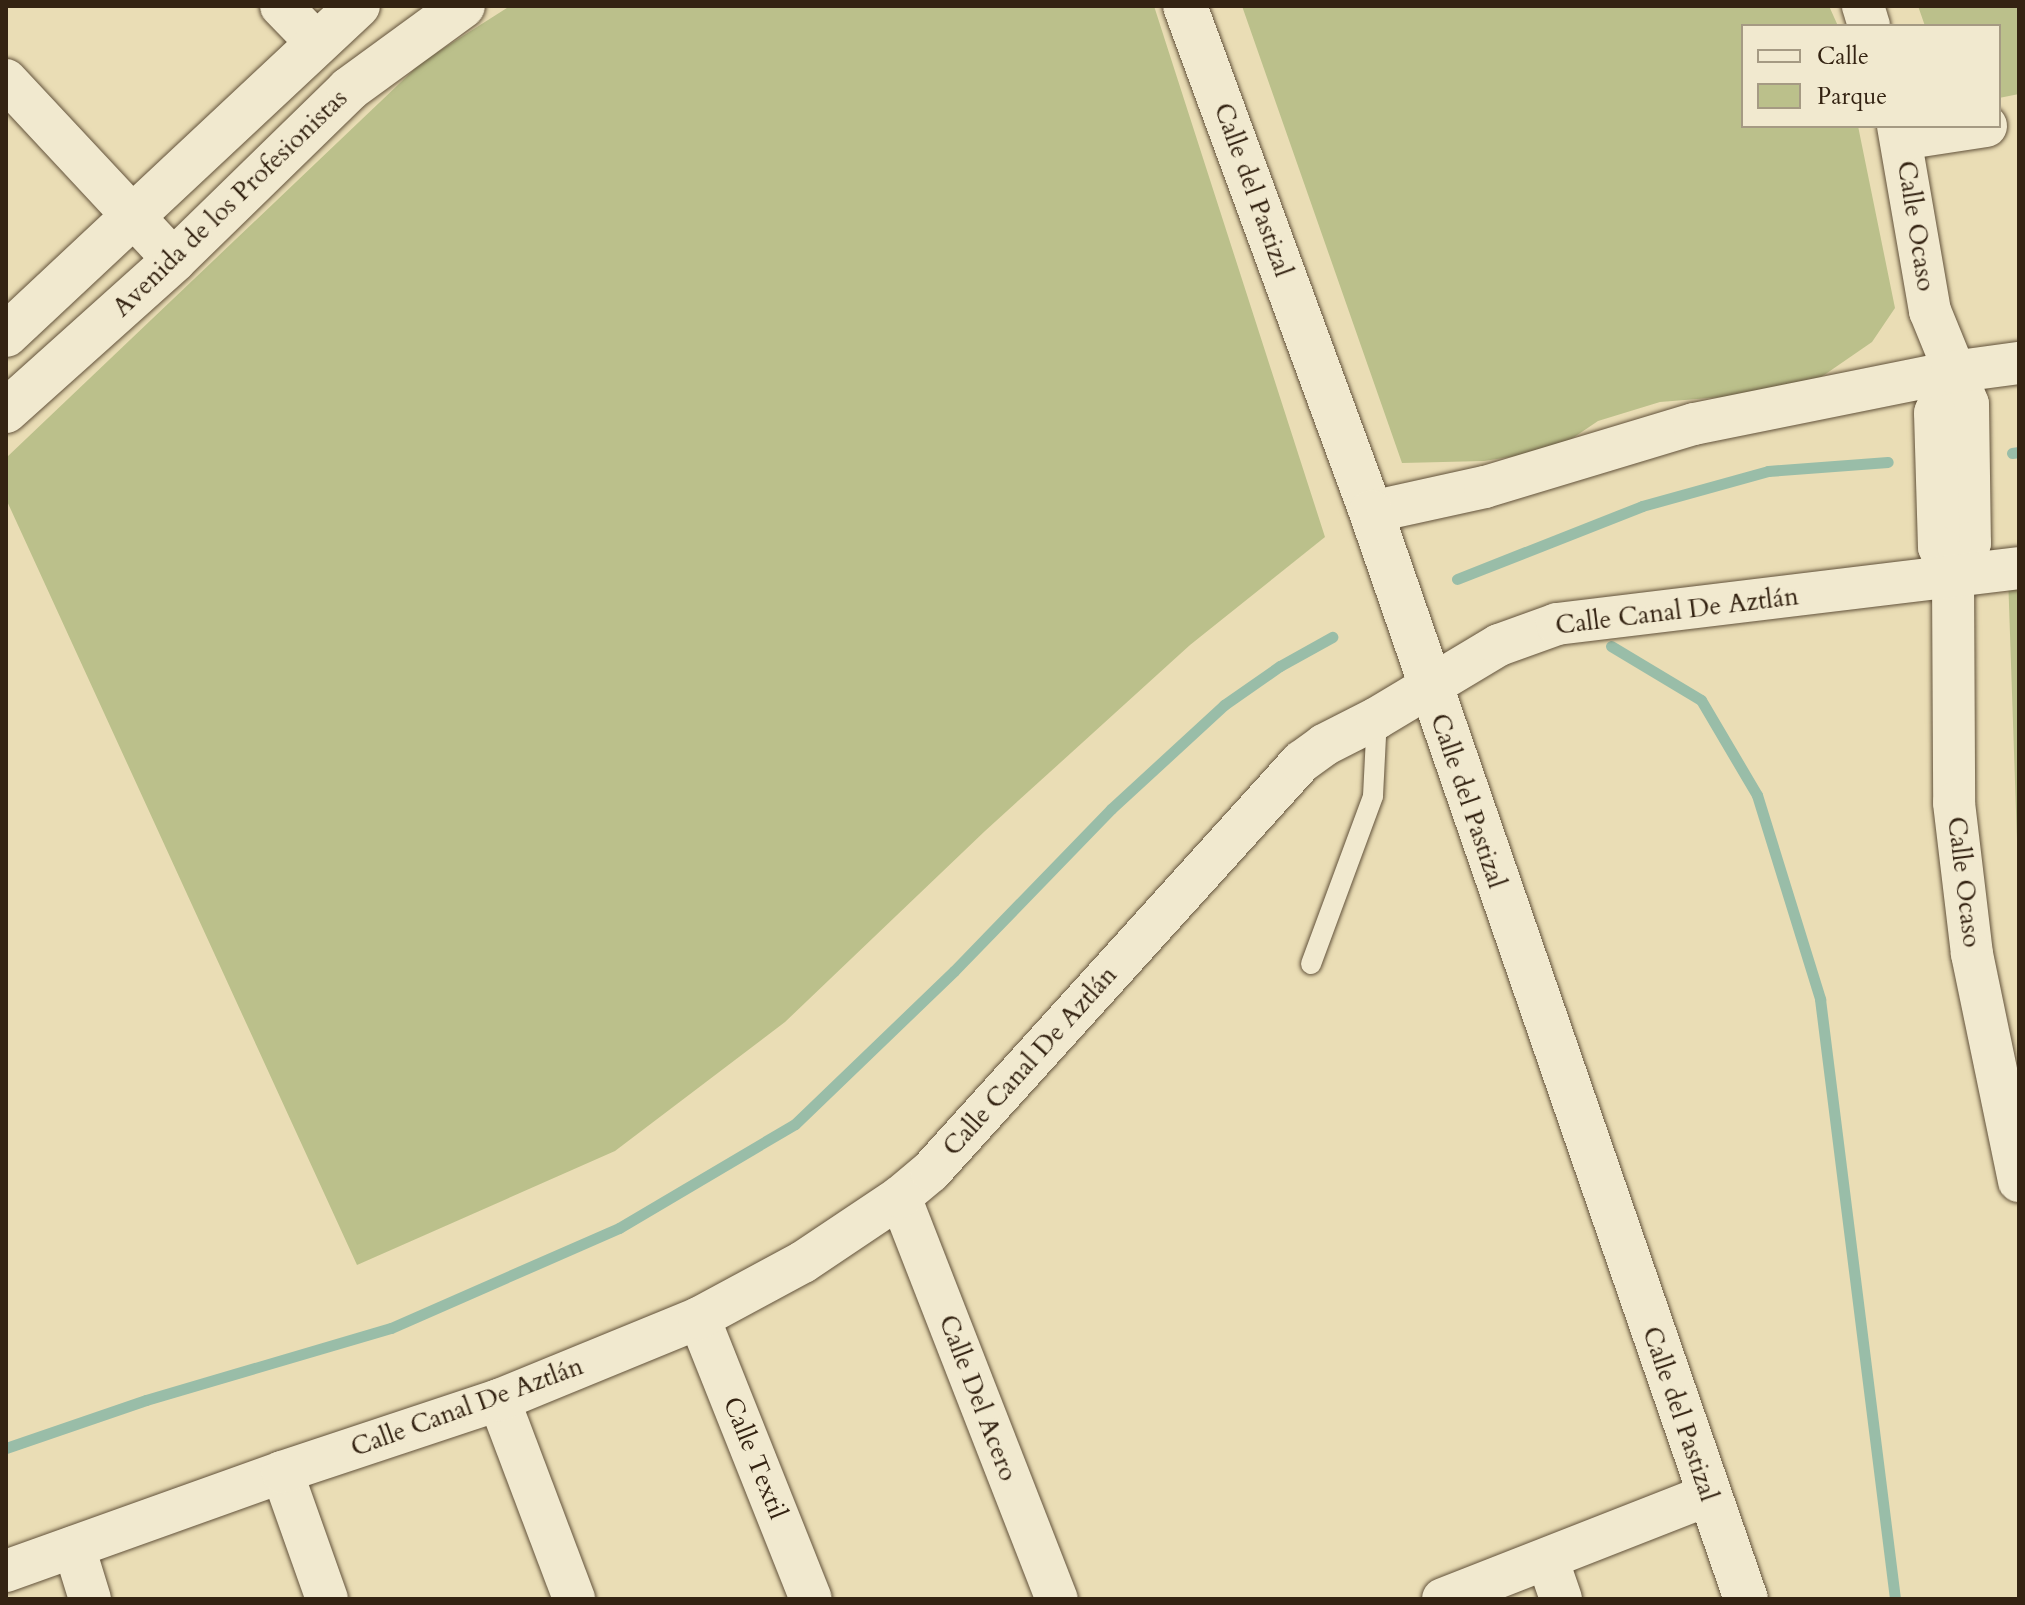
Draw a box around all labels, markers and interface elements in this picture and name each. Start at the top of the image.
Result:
legend [1741,24,2001,128]
text: Calle [1817,40,1869,73]
text: Parque [1817,80,1887,113]
street label: Avenida de los Profesionistas [106,83,354,323]
street label: Calle del Pastizal [1207,99,1299,281]
street label: Calle Ocaso [1890,159,1942,293]
street label: Calle Canal De Aztlán [1554,581,1800,641]
street label: Calle del Pastizal [1424,710,1512,892]
street label: Calle Ocaso [1941,815,1987,949]
street label: Calle Canal De Aztlán [937,960,1123,1162]
street label: Calle Del Acero [932,1311,1024,1485]
street label: Calle del Pastizal [1636,1323,1724,1505]
street label: Calle Canal De Aztlán [347,1350,587,1464]
street label: Calle Textil [716,1392,794,1524]

